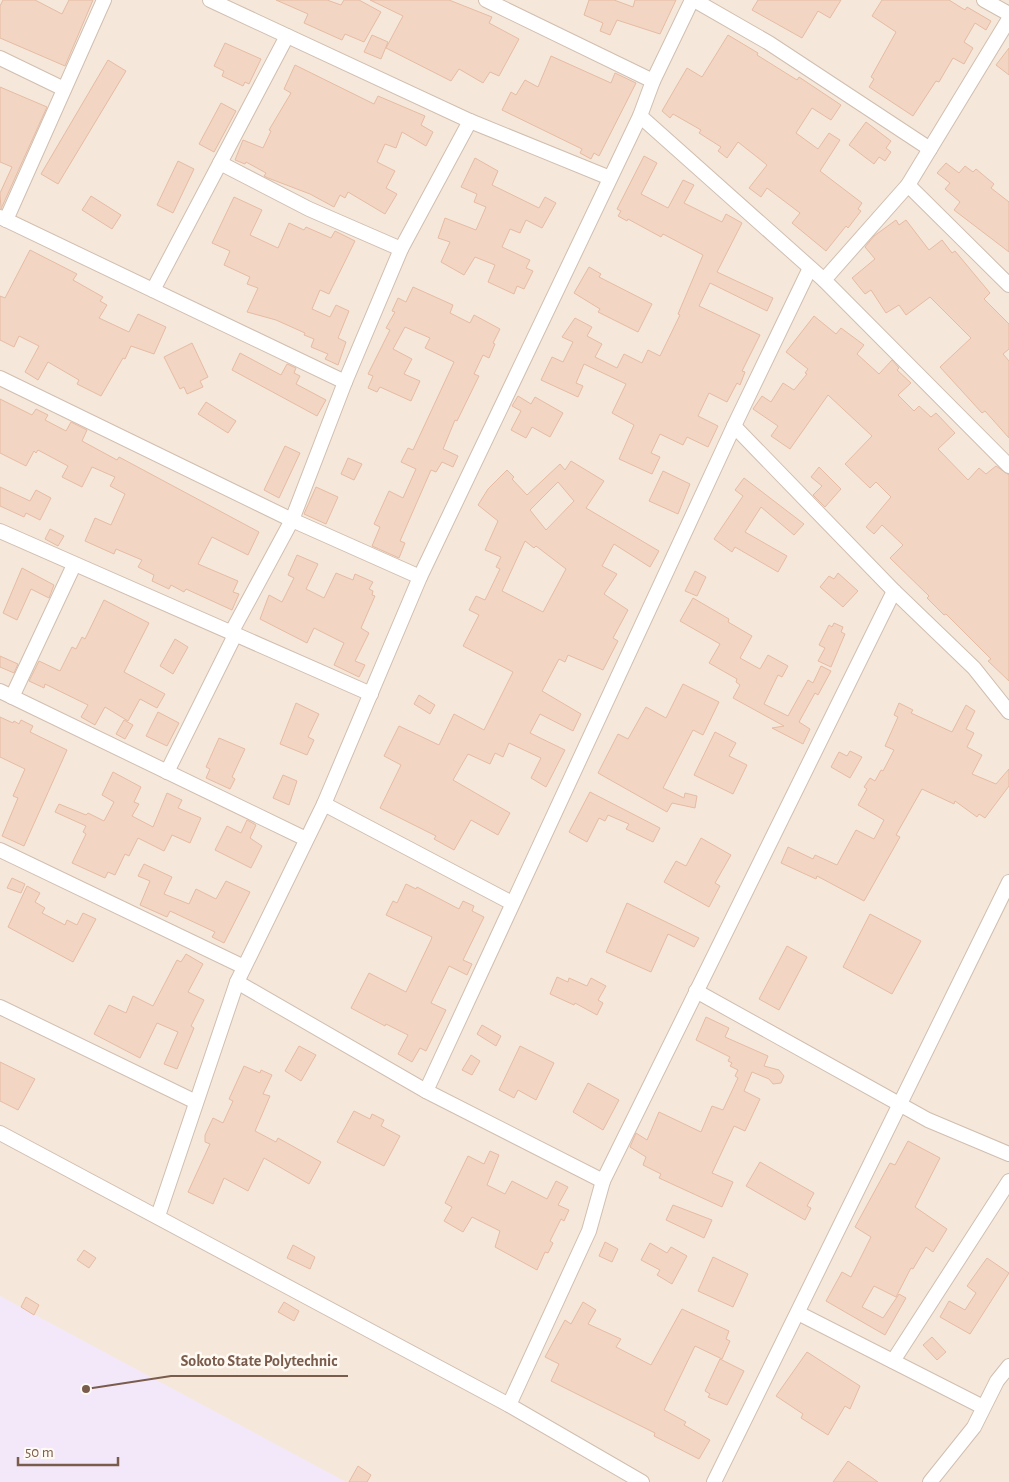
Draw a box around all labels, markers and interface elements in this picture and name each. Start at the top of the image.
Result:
callout: Sokoto State Polytechnic [171,1345,348,1376]
text: Sokoto State Polytechnic [181,1353,337,1370]
scale bar [18,1434,118,1466]
text: 50 m [25,1445,54,1460]

